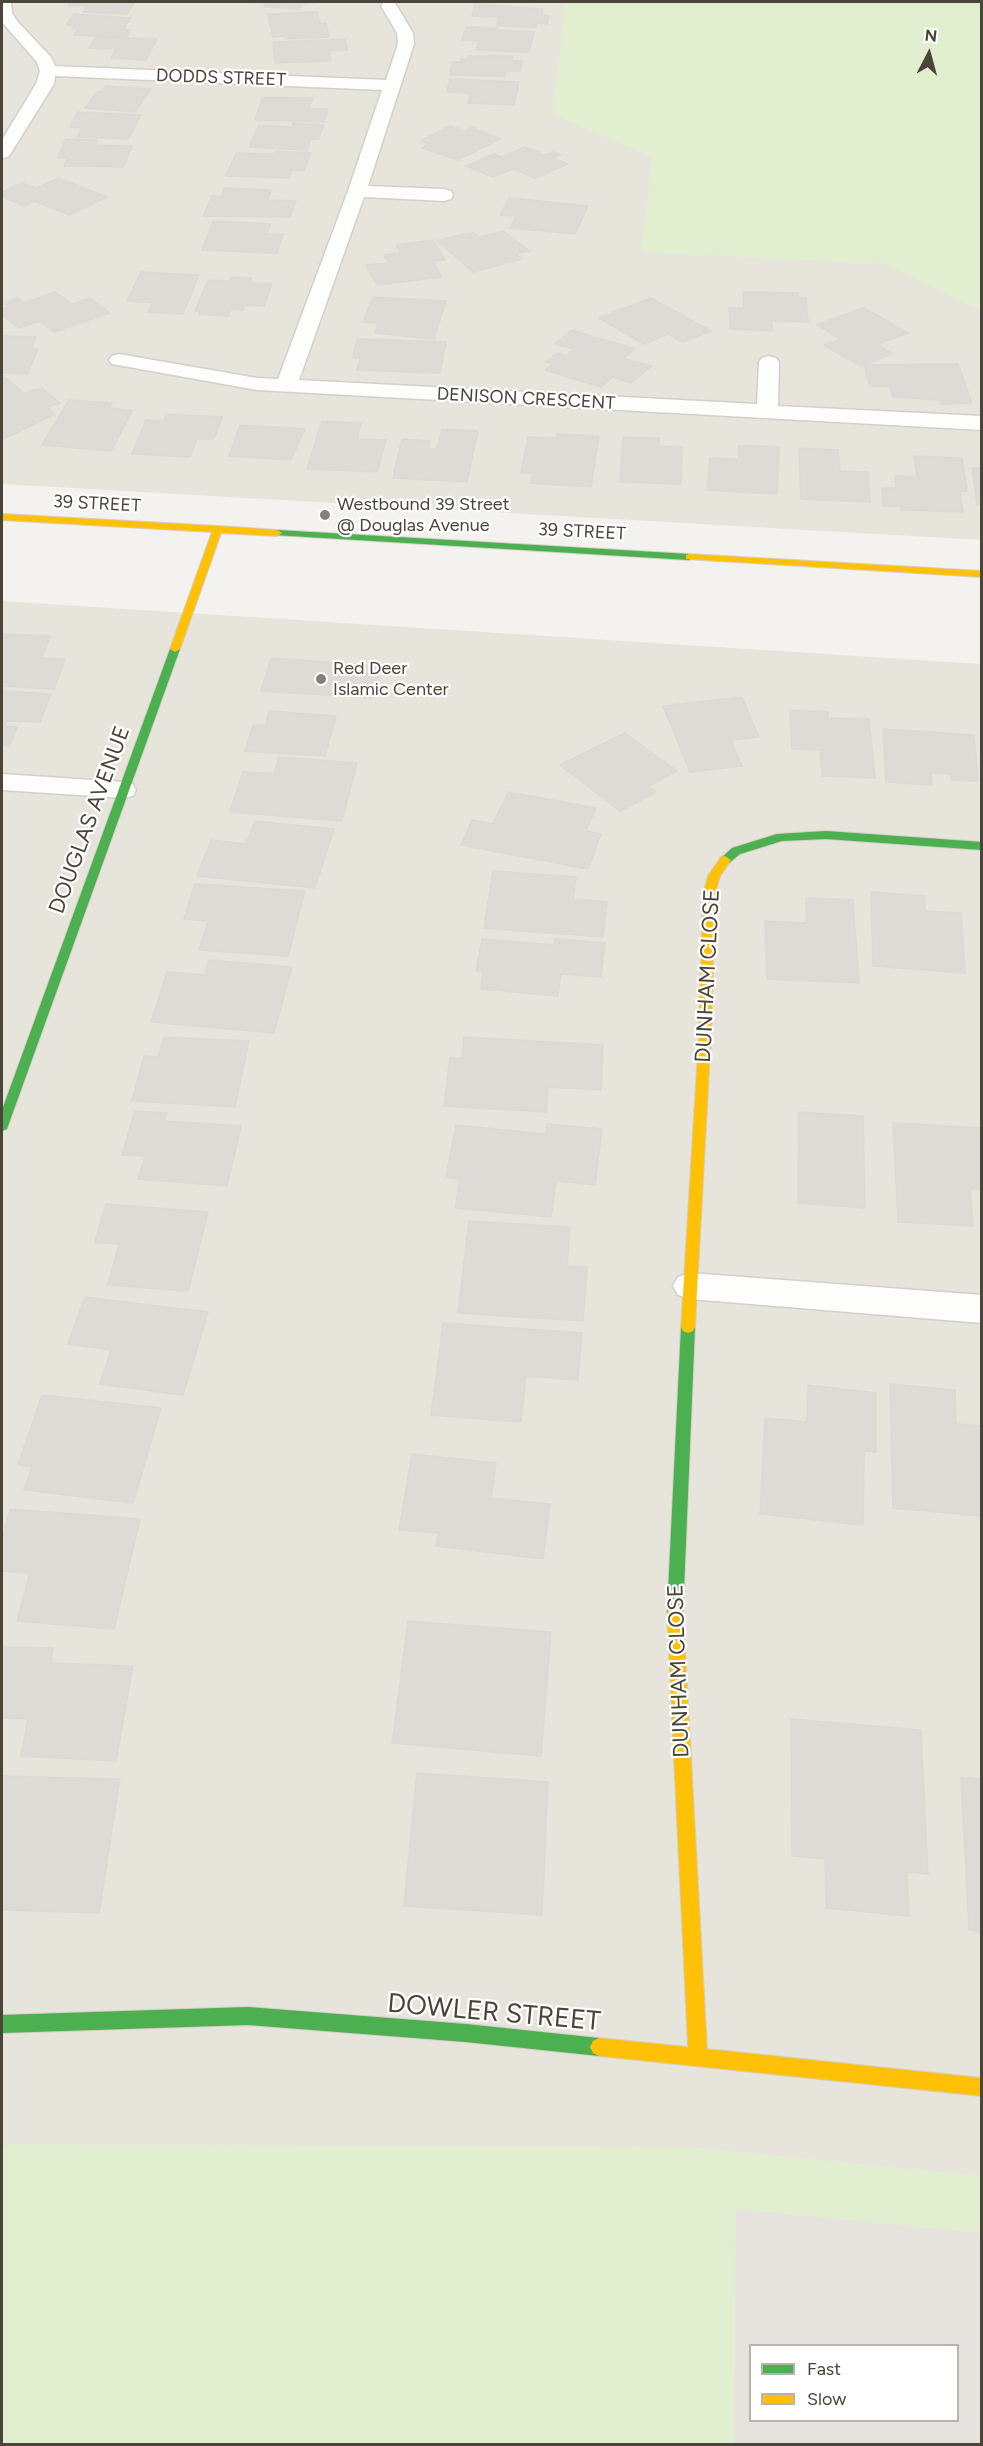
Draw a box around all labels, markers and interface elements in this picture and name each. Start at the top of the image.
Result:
north arrow [899,24,959,84]
text: N [924,26,938,46]
street label: DODDS STREET [156,65,286,91]
street label: DENISON CRESCENT [436,384,616,414]
street label: 39 STREET [53,491,141,517]
place label: Westbound 39 Street @ Douglas Avenue [337,494,509,536]
marker: Westbound 39 Street @ Douglas Avenue [318,508,332,522]
street label: 39 STREET [538,519,626,545]
place label: Red Deer Islamic Center [333,658,449,700]
marker: Red Deer Islamic Center [314,672,328,686]
street label: DOUGLAS AVENUE [44,723,136,917]
street label: DUNHAM CLOSE [690,889,726,1063]
street label: DUNHAM CLOSE [663,1584,695,1758]
street label: DOWLER STREET [386,1988,602,2038]
legend [749,2344,959,2422]
text: Fast [807,2358,841,2380]
text: Slow [807,2388,846,2410]

